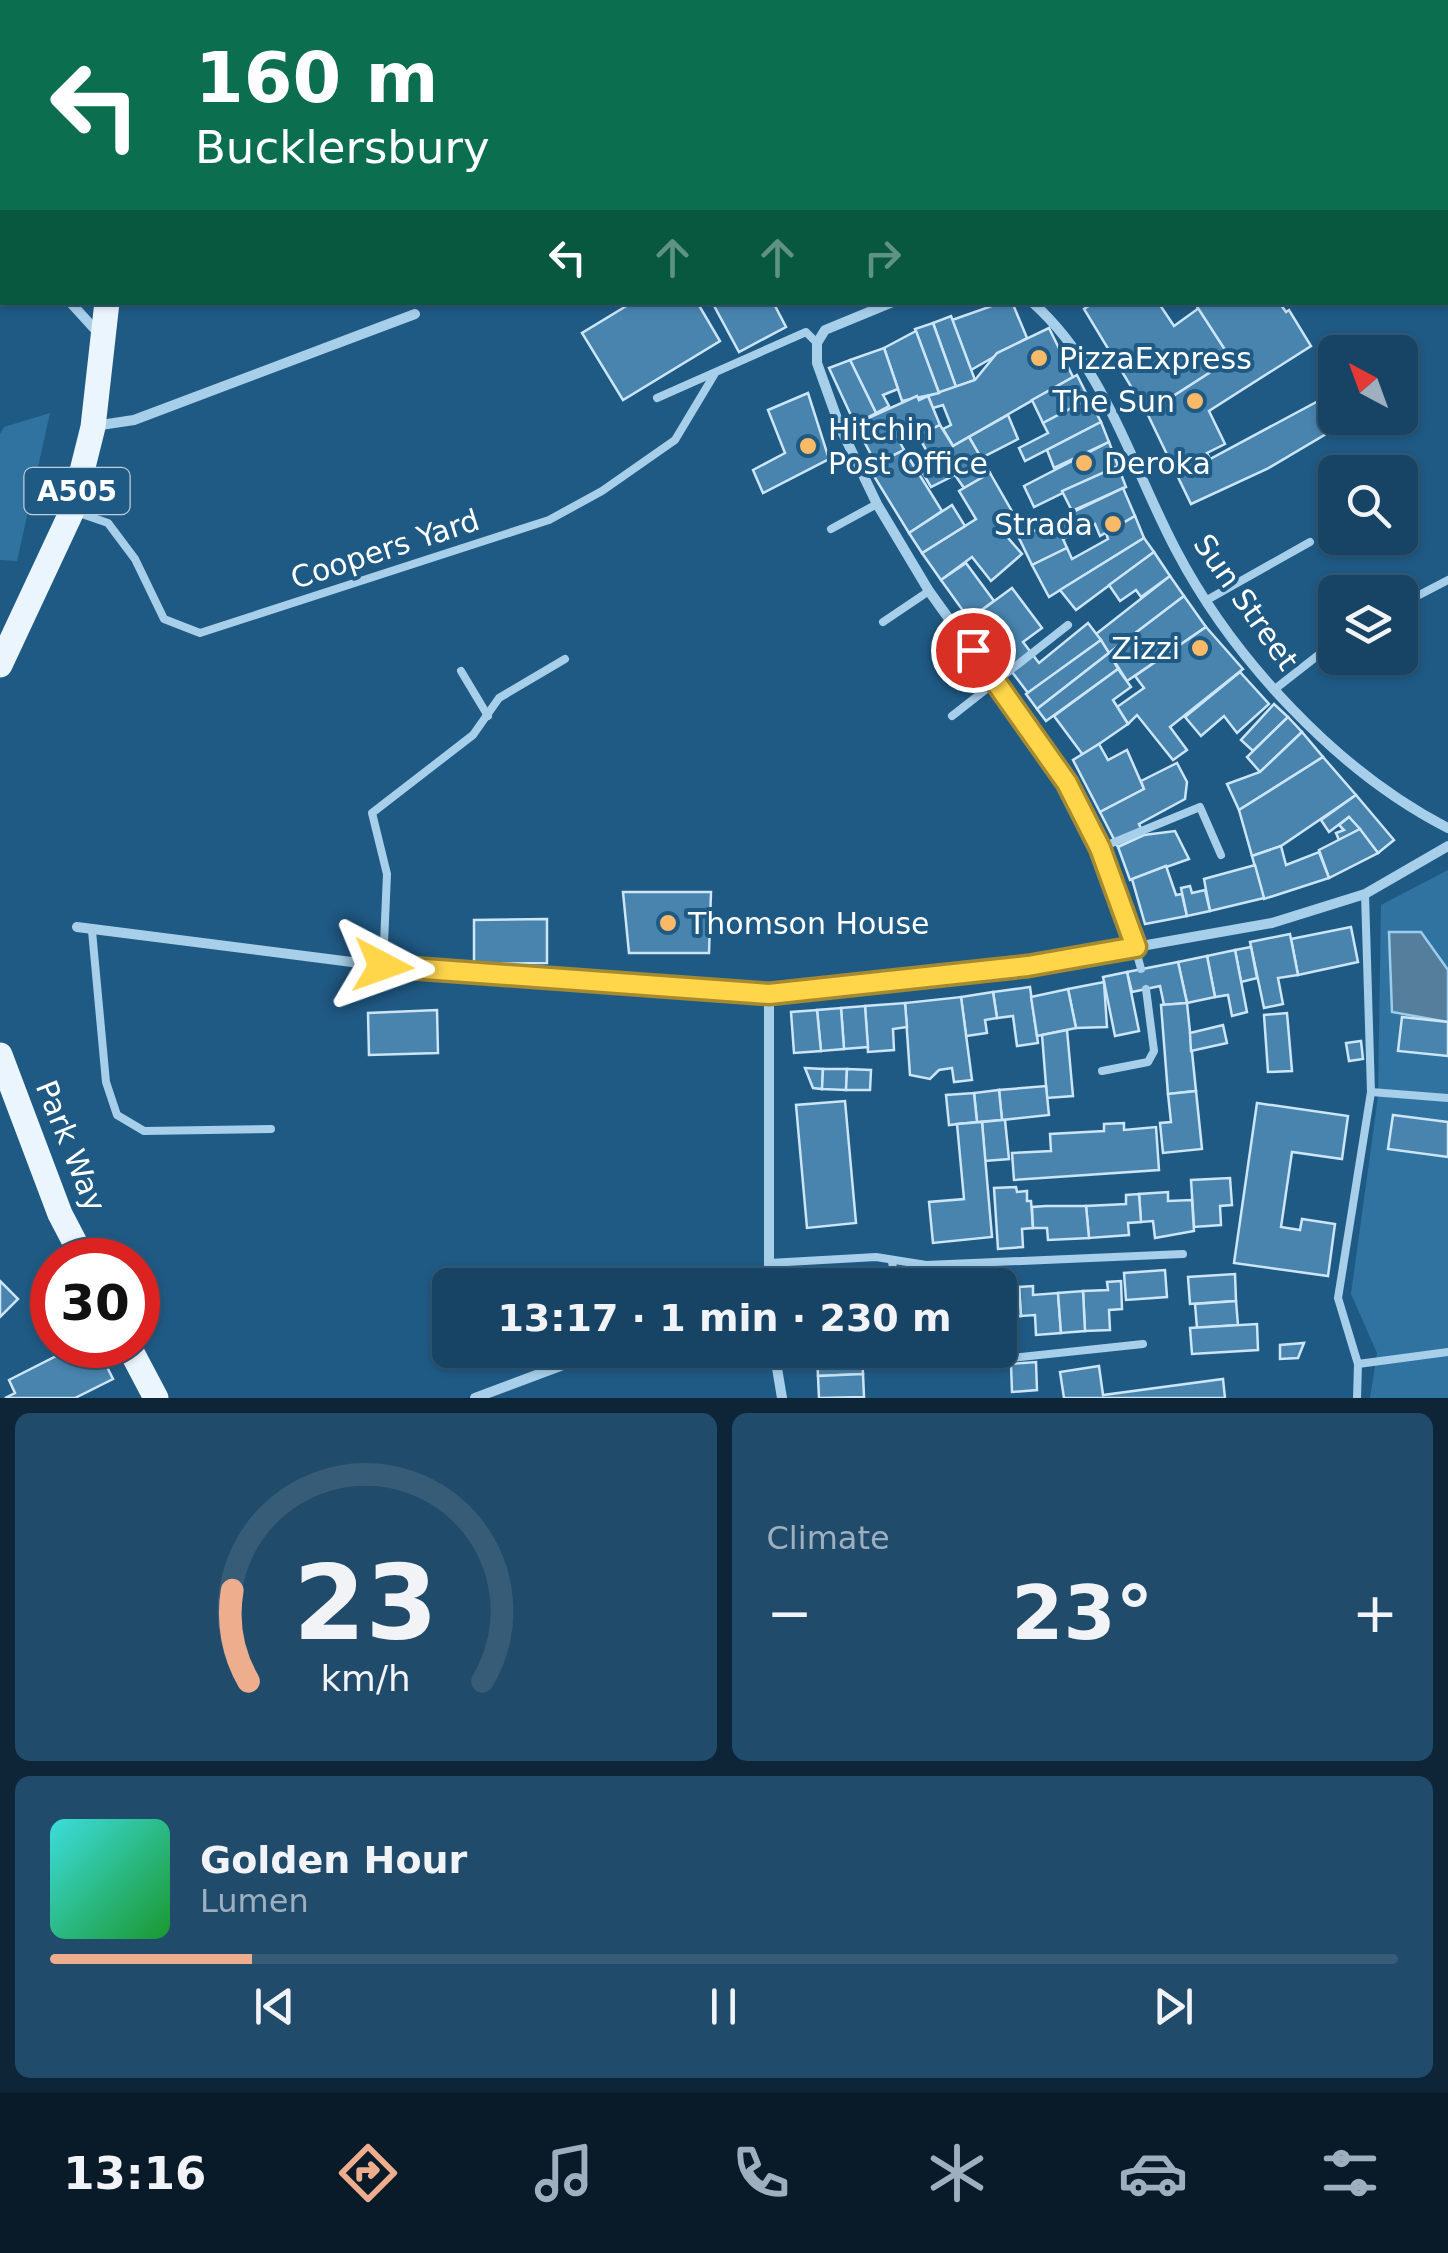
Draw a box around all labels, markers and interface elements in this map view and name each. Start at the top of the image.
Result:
text: 160 m [195,37,438,119]
icon: left [30,40,160,170]
text: Bucklersbury [195,121,490,174]
icon: left [540,230,595,285]
icon: ahead [645,230,700,285]
icon: ahead [750,230,805,285]
icon: right [855,230,910,285]
north arrow [1318,335,1418,435]
map controls [1318,335,1418,675]
place label: PizzaExpress [1059,341,1252,376]
marker: PizzaExpress [1028,347,1050,369]
place label: The Sun [1052,384,1175,419]
marker: The Sun [1184,390,1206,412]
place label: Hitchin Post Office [828,412,988,481]
marker: Hitchin Post Office [797,435,819,457]
place label: Deroka [1104,446,1211,481]
marker: Deroka [1073,452,1095,474]
button: search [1318,455,1418,555]
road number: A505 [24,468,130,514]
street label: Coopers Yard [286,502,484,596]
place label: Strada [994,507,1093,542]
marker: Strada [1102,513,1124,535]
street label: Sun Street [1186,527,1306,677]
button: layers [1318,575,1418,675]
pin [931,608,1016,693]
icon: arrive [946,623,1001,678]
place label: Zizzi [1111,631,1180,666]
marker: Zizzi [1189,637,1211,659]
place label: Thomson House [687,906,929,941]
marker: Thomson House [657,912,679,934]
position arrow [331,914,435,1018]
street label: Park Way [29,1075,113,1217]
speed limit sign: 30 [30,1238,160,1368]
text: 13:17 · 1 min · 230 m [497,1296,952,1340]
text: Climate [767,1519,890,1557]
text: 23 [293,1542,438,1664]
text: 23° [1011,1569,1153,1657]
text: − [767,1581,813,1645]
text: + [1352,1581,1398,1645]
text: km/h [321,1658,411,1699]
text: Golden Hour [200,1838,467,1882]
text: Lumen [200,1882,309,1920]
icon: previous [247,1979,302,2034]
icon: pause [696,1979,751,2034]
icon: next [1146,1979,1201,2034]
icon: directions [333,2138,403,2208]
icon: music [529,2138,599,2208]
icon: phone [726,2138,796,2208]
icon: climate [922,2138,992,2208]
icon: car [1118,2138,1188,2208]
icon: filters [1315,2138,1385,2208]
text: 13:16 [63,2147,206,2200]

